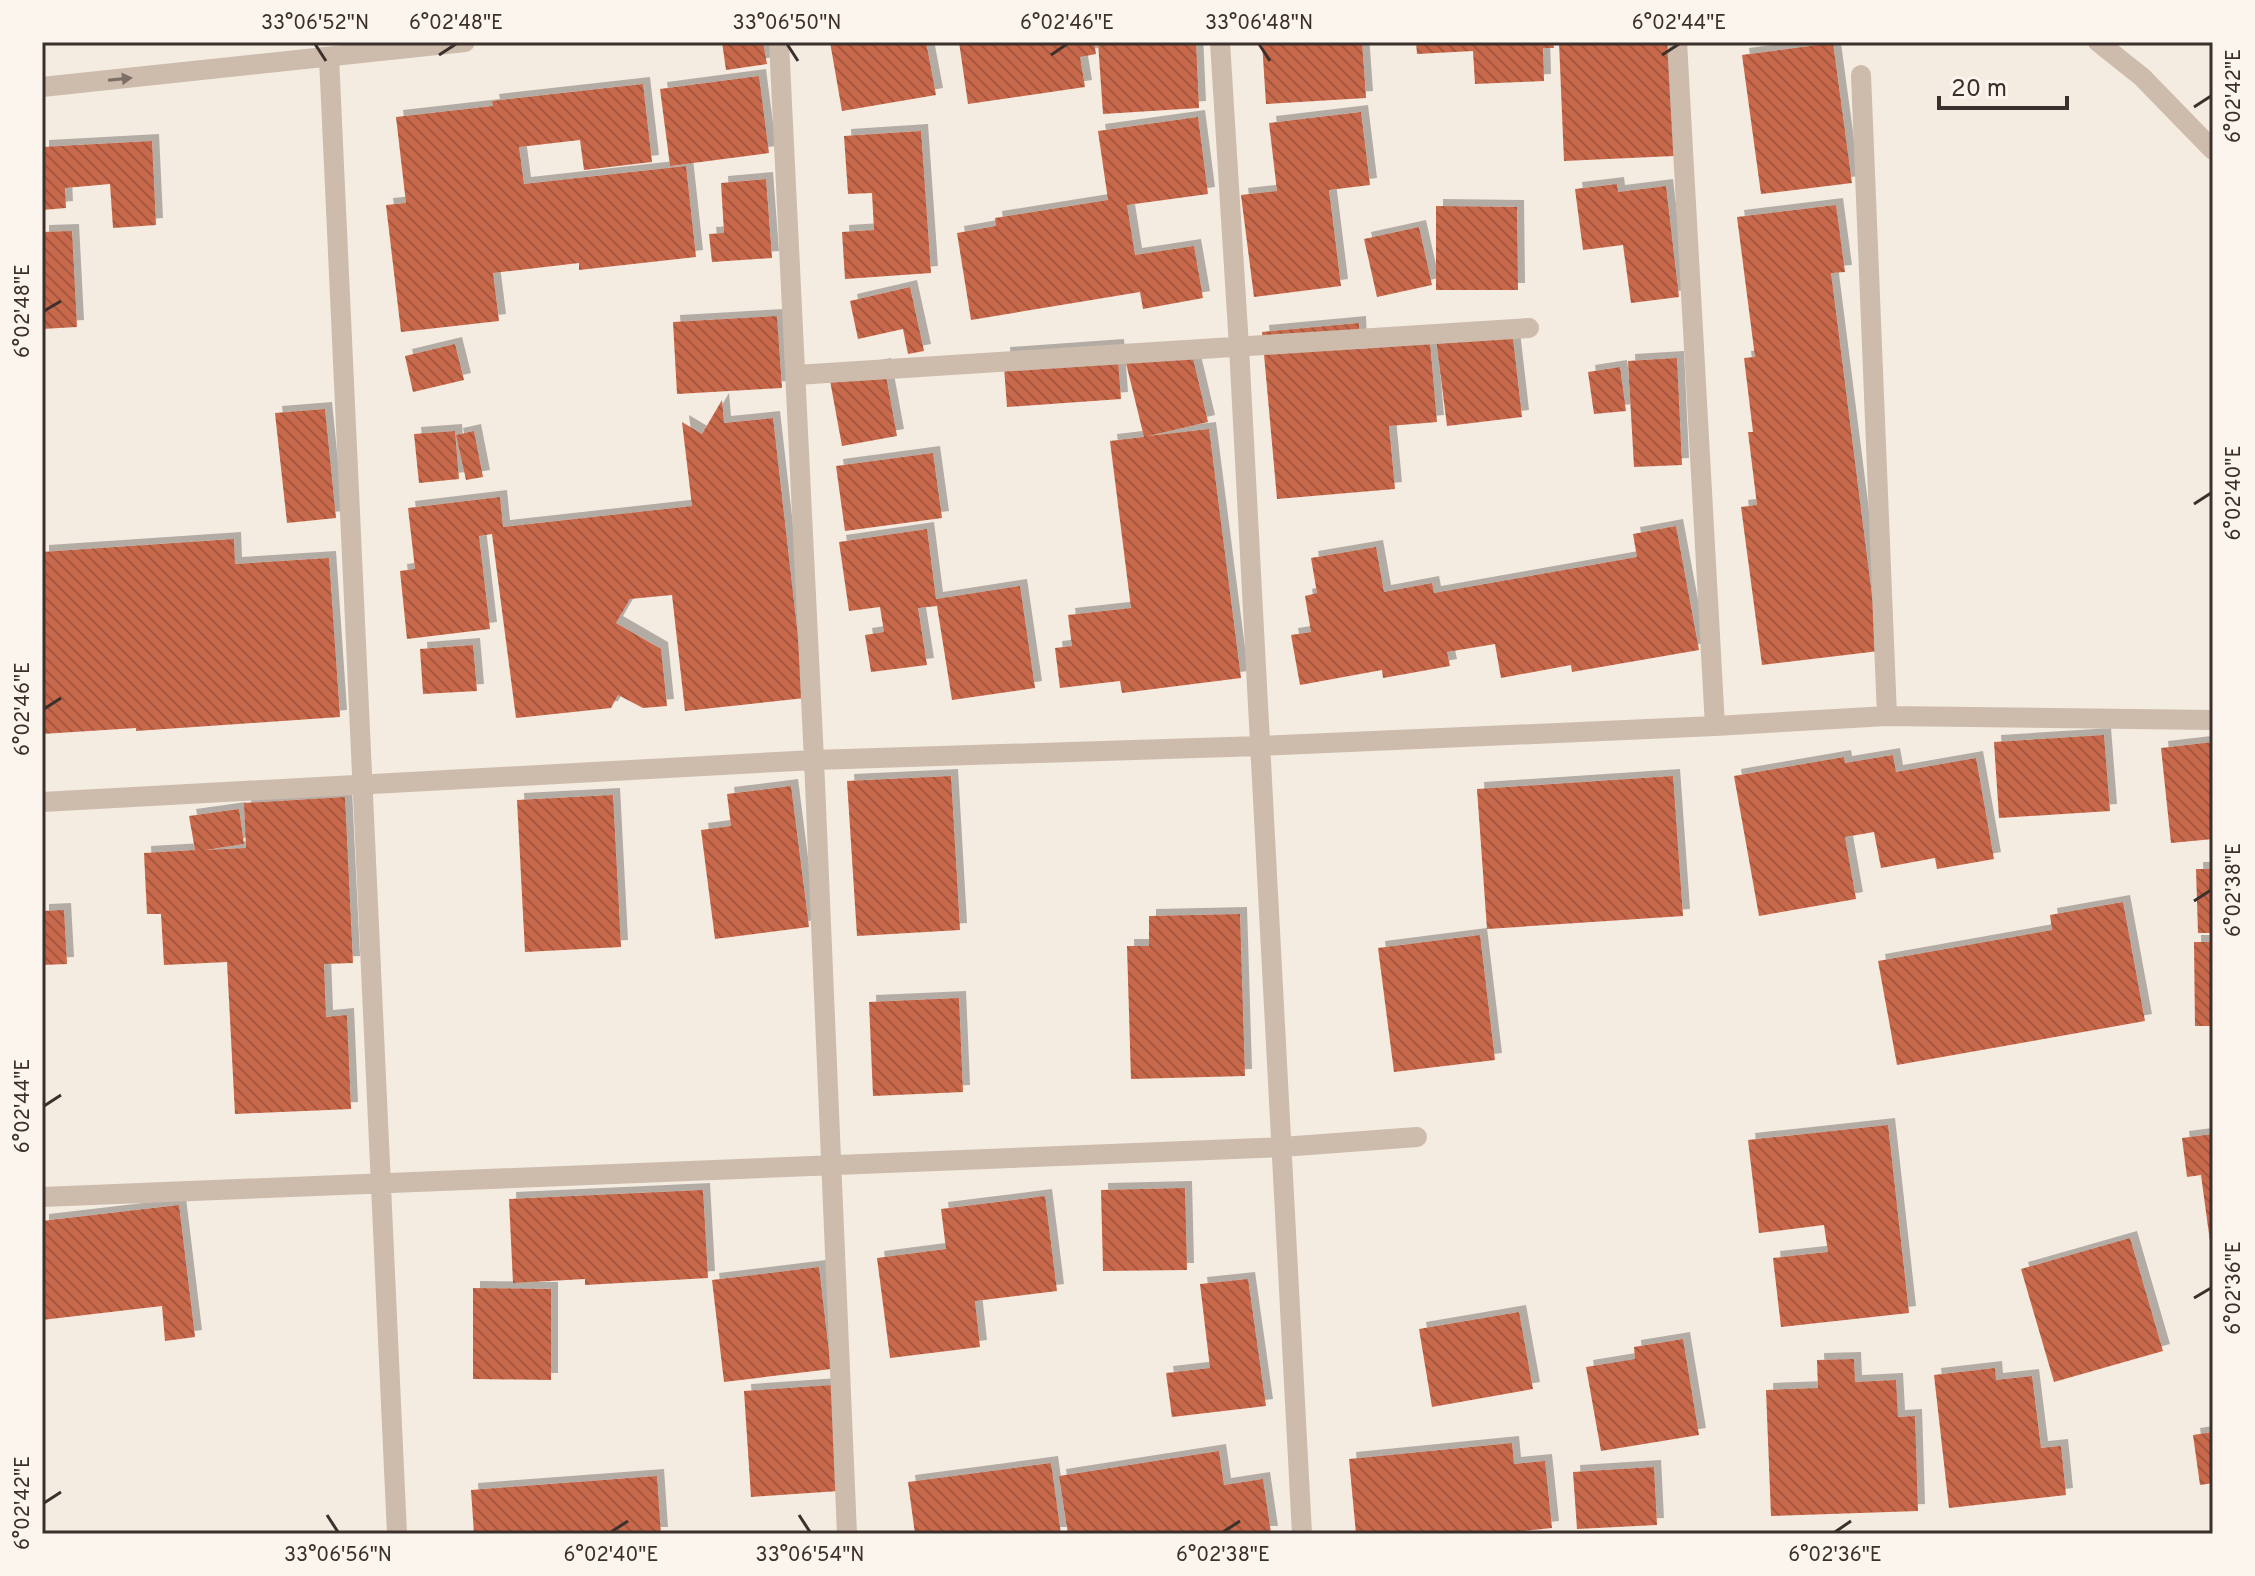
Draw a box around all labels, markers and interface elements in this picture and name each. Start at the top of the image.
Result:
text: 33°06'52"N [261,11,369,37]
text: 6°02'48"E [409,11,503,37]
text: 33°06'50"N [733,11,841,37]
text: 6°02'46"E [1020,11,1114,37]
text: 33°06'48"N [1205,11,1313,37]
text: 6°02'44"E [1632,11,1726,37]
text: 6°02'42"E [2222,49,2248,143]
scale bar [1939,60,2067,110]
one-way arrow [107,72,132,85]
text: 20 m [1951,75,2007,105]
text: 6°02'48"E [11,264,37,358]
text: 6°02'40"E [2222,446,2248,540]
text: 6°02'46"E [11,662,37,756]
text: 6°02'38"E [2222,843,2248,937]
text: 6°02'44"E [11,1059,37,1153]
text: 6°02'36"E [2222,1241,2248,1335]
text: 6°02'42"E [11,1456,37,1550]
text: 33°06'56"N [284,1543,392,1569]
text: 6°02'40"E [564,1543,658,1569]
text: 33°06'54"N [756,1543,864,1569]
text: 6°02'38"E [1176,1543,1270,1569]
text: 6°02'36"E [1788,1543,1882,1569]

